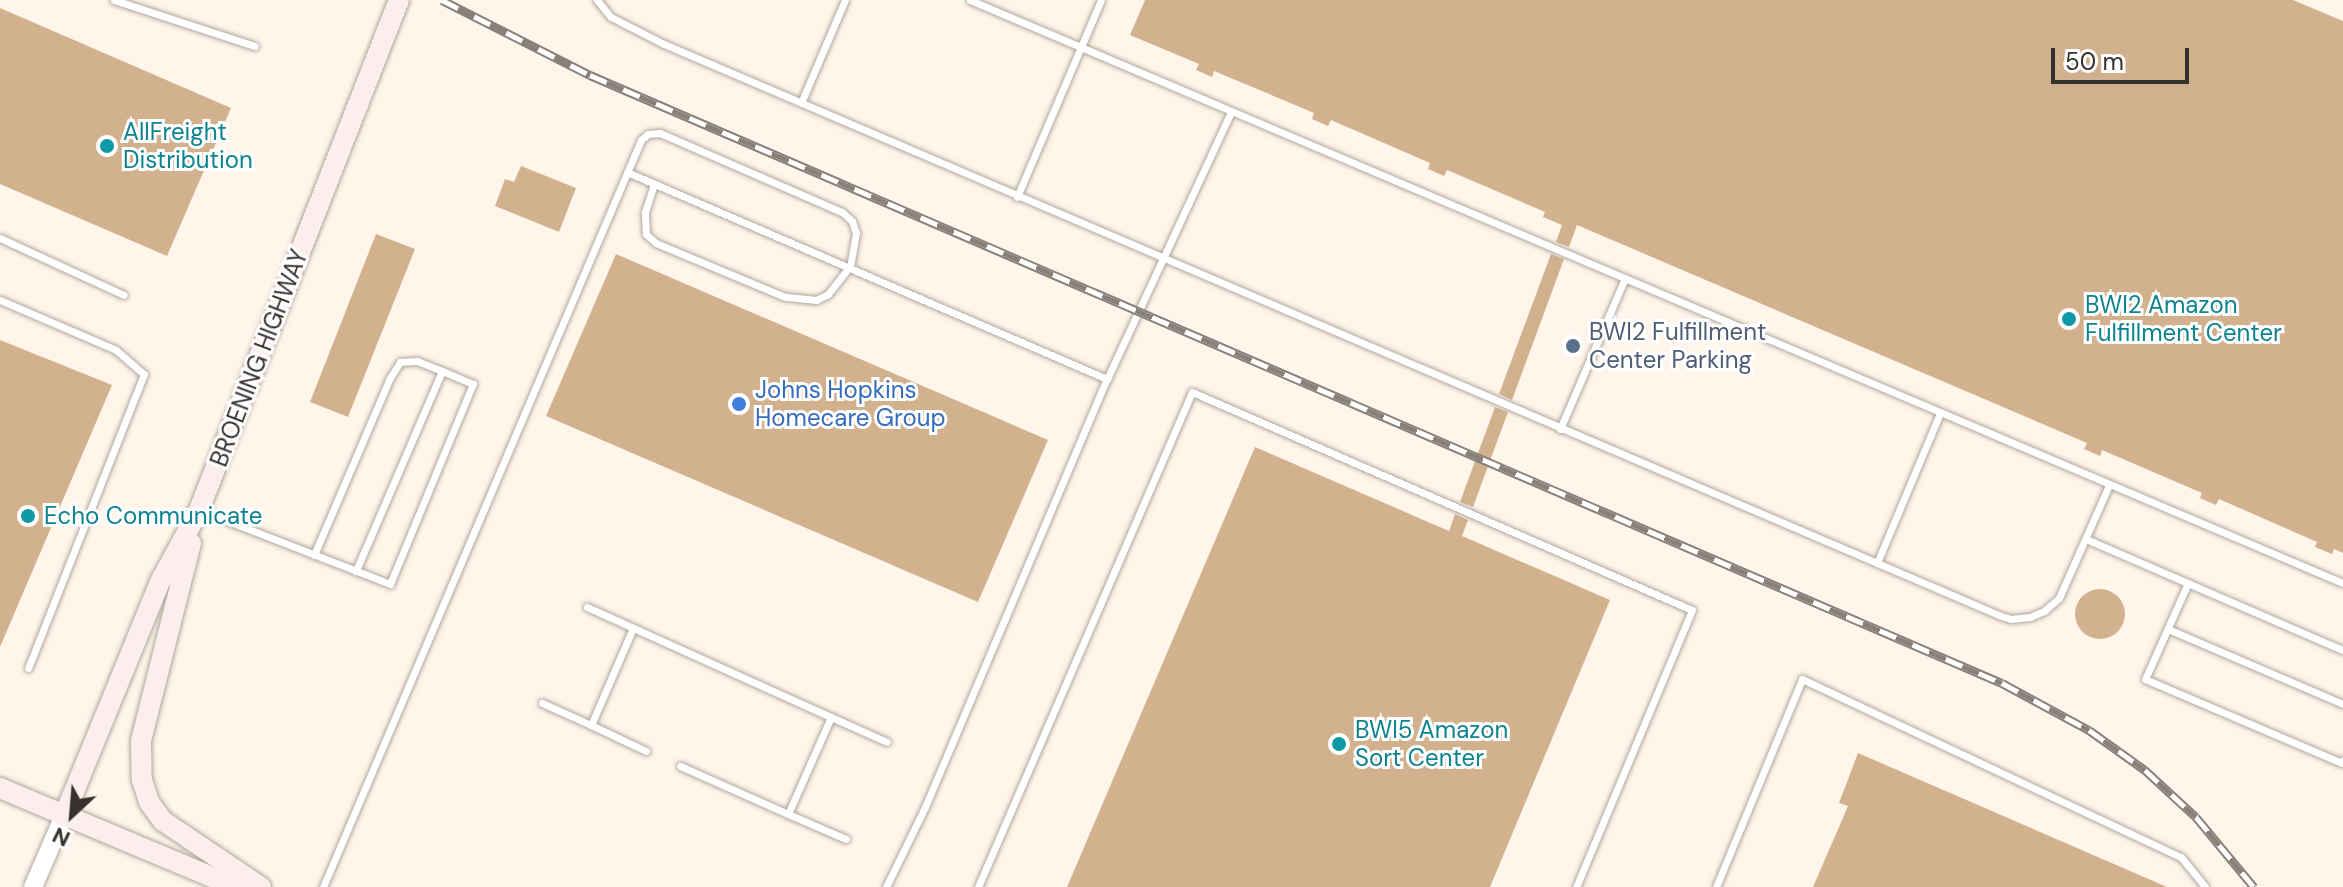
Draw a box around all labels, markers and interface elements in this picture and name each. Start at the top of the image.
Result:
scale bar [2055,32,2193,82]
text: 50 m [2065,46,2124,77]
place label: AllFreight Distribution [123,118,253,174]
marker: AllFreight Distribution [98,137,116,155]
street label: BROENING HIGHWAY [204,245,314,471]
place label: BWI2 Amazon Fulfillment Center [2085,291,2282,347]
marker: BWI2 Amazon Fulfillment Center [2060,310,2078,328]
place label: BWI2 Fulfillment Center Parking [1589,318,1766,374]
marker: BWI2 Fulfillment Center Parking [1564,337,1582,355]
place label: Johns Hopkins Homecare Group [755,376,945,432]
marker: Johns Hopkins Homecare Group [730,395,748,413]
place label: Echo Communicate [44,502,262,530]
marker: Echo Communicate [19,507,37,525]
place label: BWI5 Amazon Sort Center [1355,716,1508,772]
marker: BWI5 Amazon Sort Center [1330,735,1348,753]
north arrow [32,775,112,855]
text: N [48,820,75,854]

